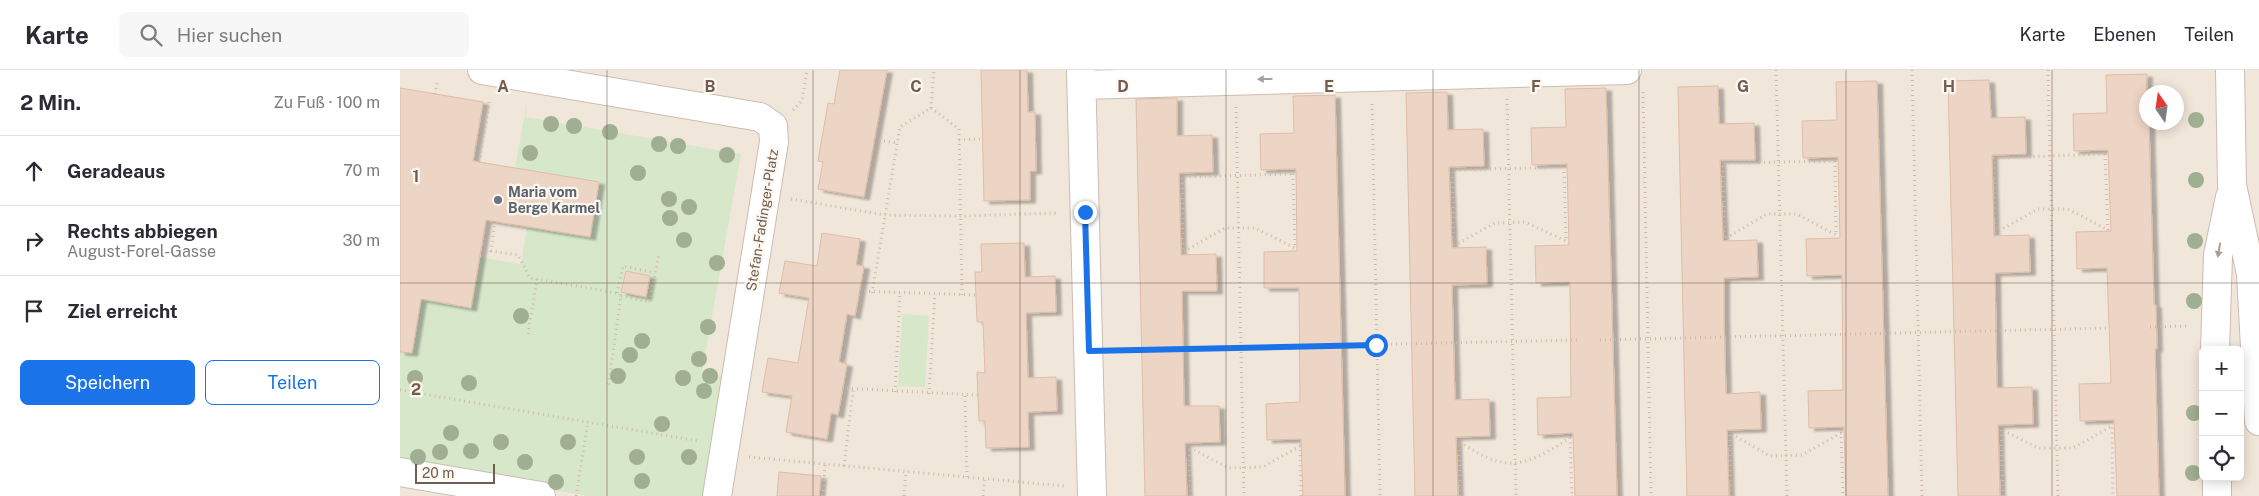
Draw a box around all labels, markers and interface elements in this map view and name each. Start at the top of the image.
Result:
search box [119,12,469,57]
text: Karte [25,21,89,49]
icon: search [137,21,165,49]
text: Hier suchen [177,24,282,46]
text: Karte [2020,24,2065,45]
text: Ebenen [2093,24,2156,45]
text: Teilen [2184,24,2234,45]
one-way arrow [1257,75,1273,83]
text: A [497,77,509,96]
text: B [705,77,716,96]
text: C [910,77,922,96]
text: D [1117,77,1129,96]
text: E [1324,77,1334,96]
text: F [1531,77,1541,96]
text: G [1737,77,1749,96]
text: H [1943,77,1955,96]
north arrow [2139,85,2184,130]
text: 2 Min. [20,90,81,115]
text: Zu Fuß · 100 m [274,93,380,112]
street label: Stefan-Fadinger-Platz [743,147,781,292]
icon: ahead [20,157,48,185]
text: Geradeaus [67,160,165,182]
text: 70 m [343,161,380,180]
text: 1 [413,167,419,186]
place label: Maria vom Berge Karmel [508,184,600,216]
marker: Maria vom Berge Karmel [492,194,504,206]
route end [1074,201,1097,224]
text: Rechts abbiegen [67,220,218,242]
icon: right [20,227,48,255]
text: 30 m [343,231,380,250]
text: August-Forel-Gasse [67,242,216,261]
one-way arrow [2215,243,2223,259]
icon: arrive [20,297,48,325]
text: Ziel erreicht [67,300,178,322]
route start [1365,334,1388,357]
map controls [2199,346,2244,481]
button: + [2199,346,2244,391]
button: Speichern [20,360,195,405]
button: Teilen [205,360,380,405]
text: 2 [411,380,421,399]
button: − [2199,391,2244,436]
button: locate [2199,436,2244,481]
scale bar [415,461,495,484]
text: 20 m [422,465,454,481]

